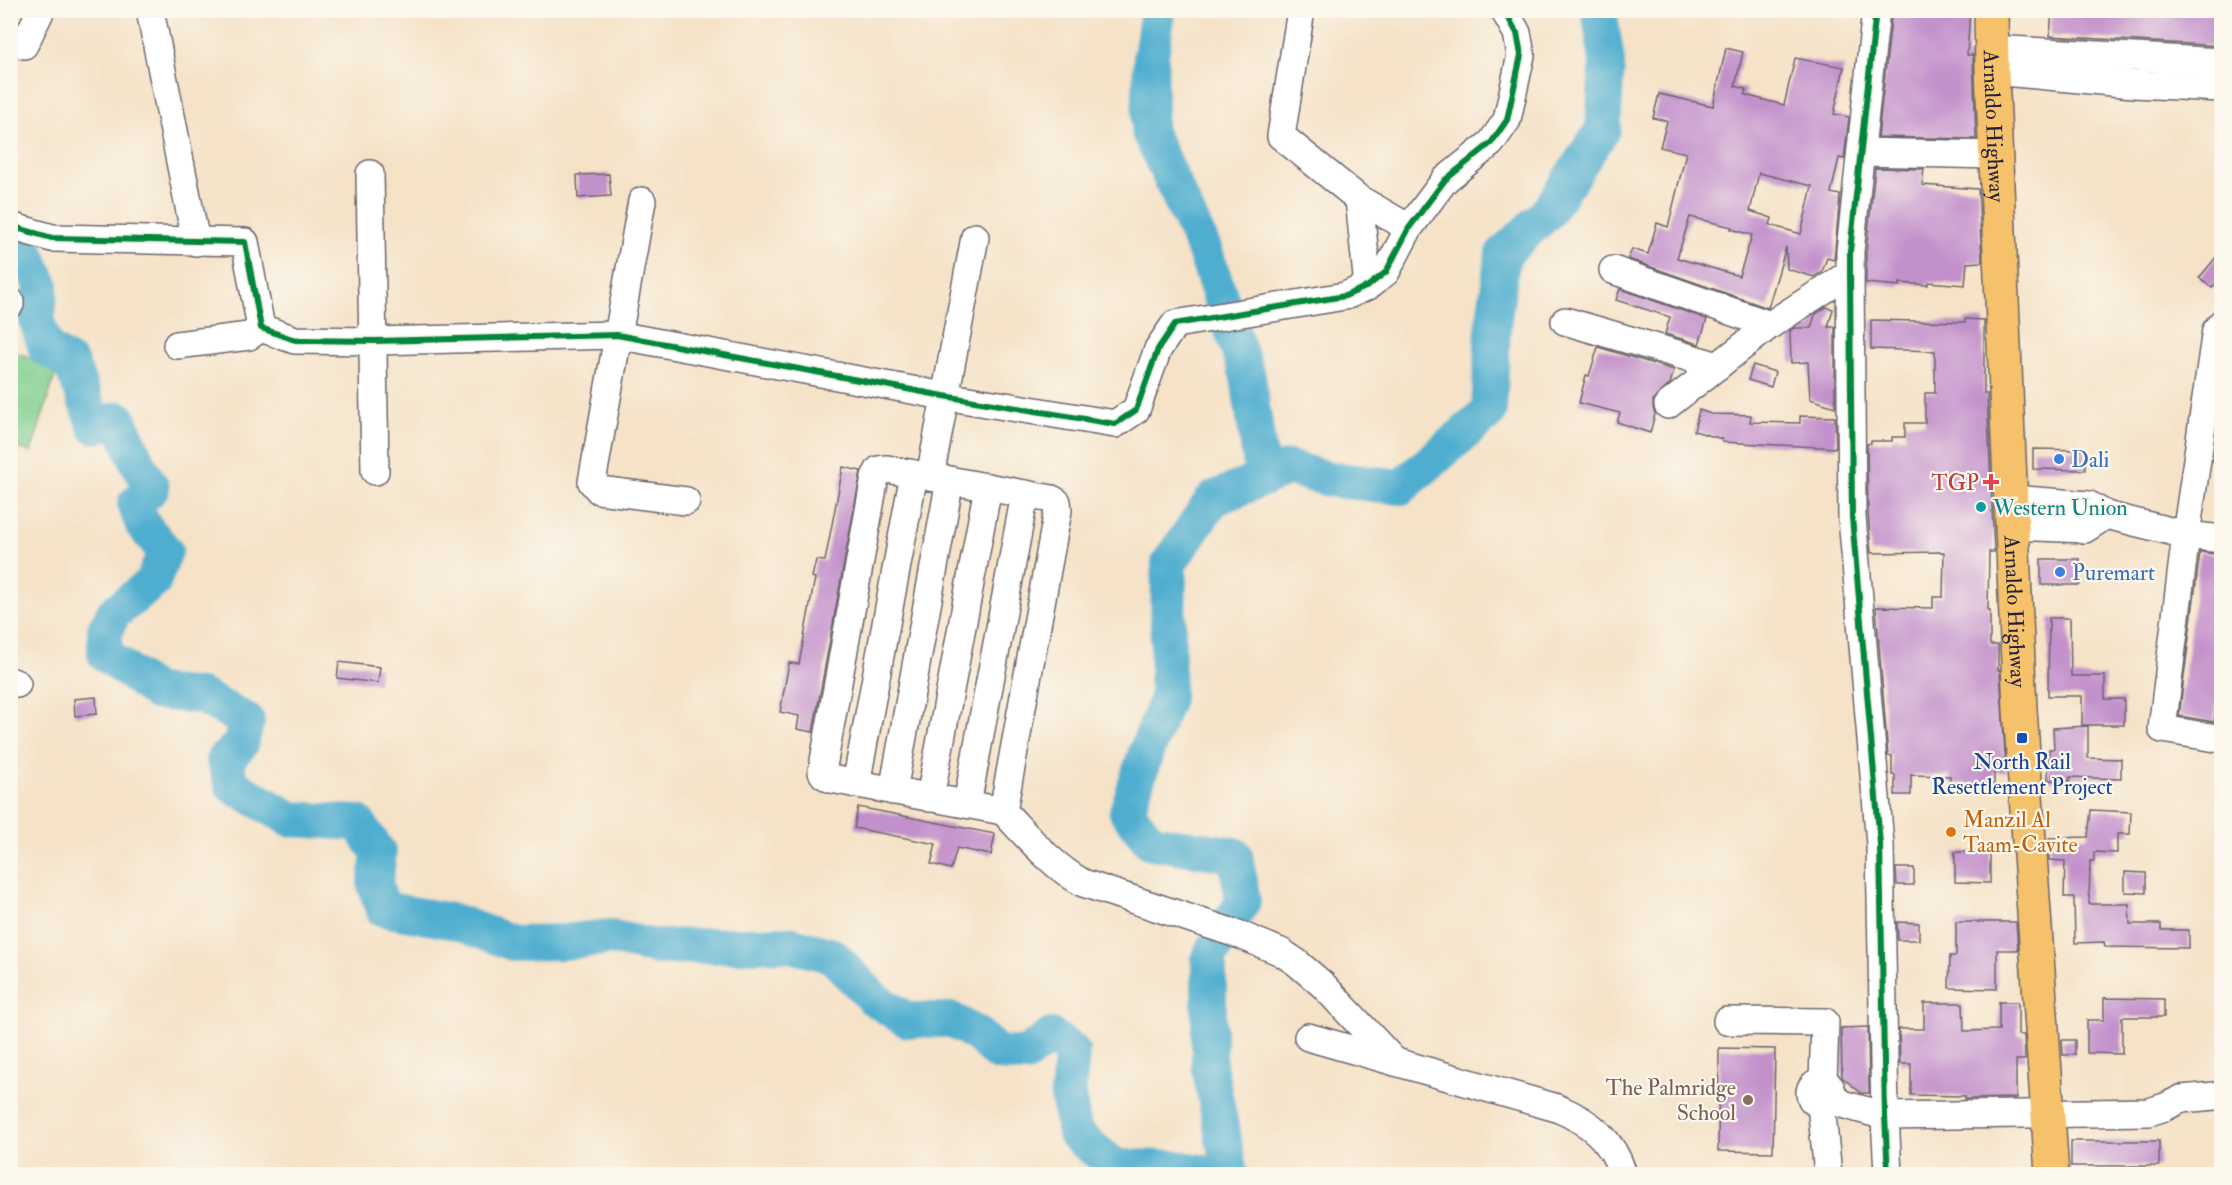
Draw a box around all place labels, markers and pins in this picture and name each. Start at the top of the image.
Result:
place label: Dali [2071,446,2110,474]
marker: Dali [2052,452,2066,466]
place label: TGP [1931,469,1979,497]
marker: TGP [1984,475,1998,489]
place label: Western Union [1992,494,2128,522]
marker: Western Union [1974,500,1988,514]
place label: Puremart [2072,559,2155,587]
marker: Puremart [2053,565,2067,579]
marker: North Rail Resettlement Project [2015,731,2029,745]
place label: North Rail Resettlement Project [1931,748,2113,801]
place label: Manzil Al Taam-Cavite [1963,806,2078,859]
marker: Manzil Al Taam-Cavite [1944,825,1958,839]
place label: The Palmridge School [1605,1074,1736,1127]
marker: The Palmridge School [1741,1093,1755,1107]

